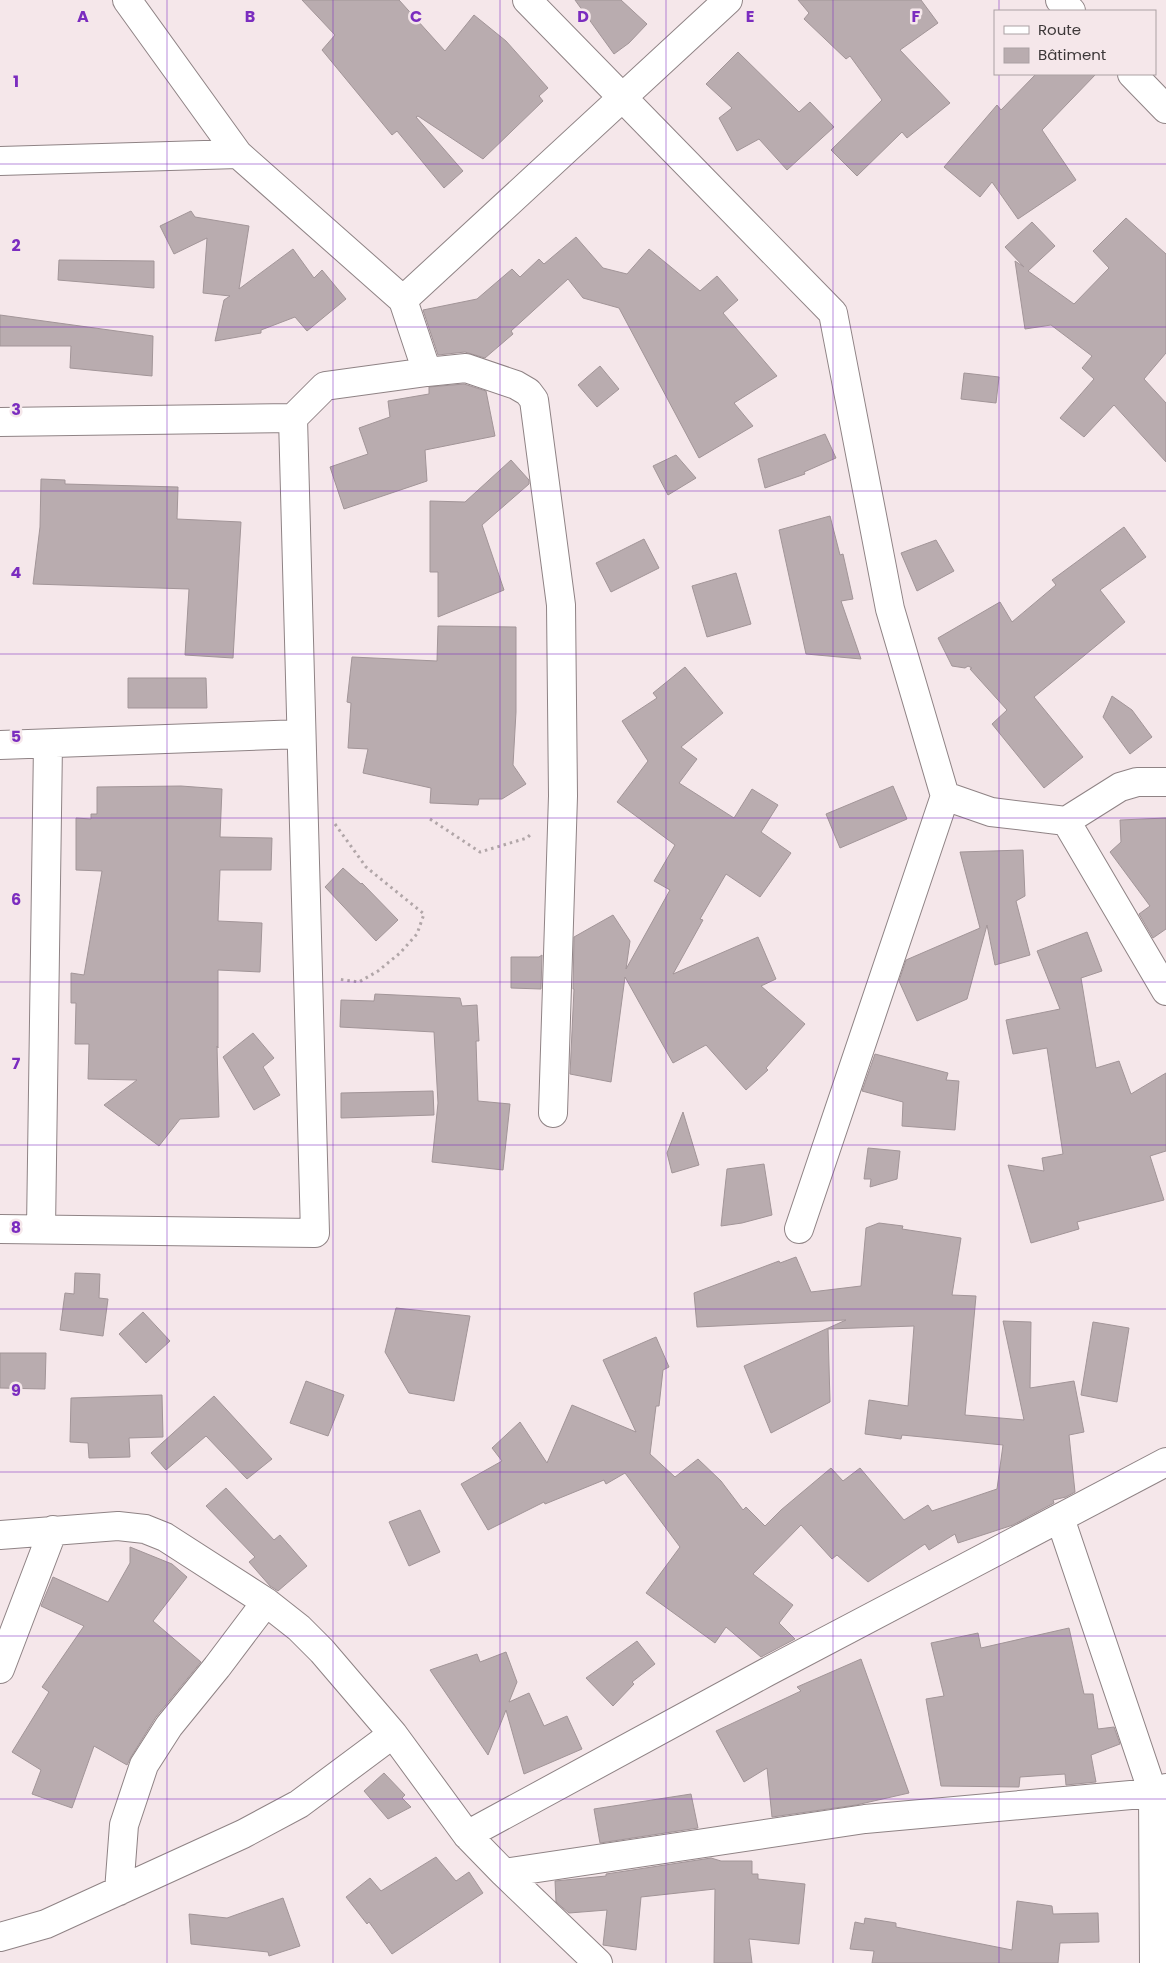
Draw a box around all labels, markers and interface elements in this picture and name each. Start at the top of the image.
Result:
text: A [77,5,89,28]
text: B [245,5,255,28]
text: C [410,5,422,28]
text: D [577,5,589,28]
text: E [746,5,754,28]
text: F [912,5,921,28]
legend [994,10,1156,75]
text: Route [1038,19,1081,40]
text: Bâtiment [1038,44,1106,65]
text: 1 [13,70,19,93]
text: 2 [11,234,21,257]
text: 3 [11,398,21,421]
text: 4 [11,561,22,584]
text: 5 [11,725,21,748]
text: 6 [11,888,21,911]
text: 7 [12,1052,21,1075]
text: 8 [11,1216,21,1239]
text: 9 [11,1379,21,1402]

